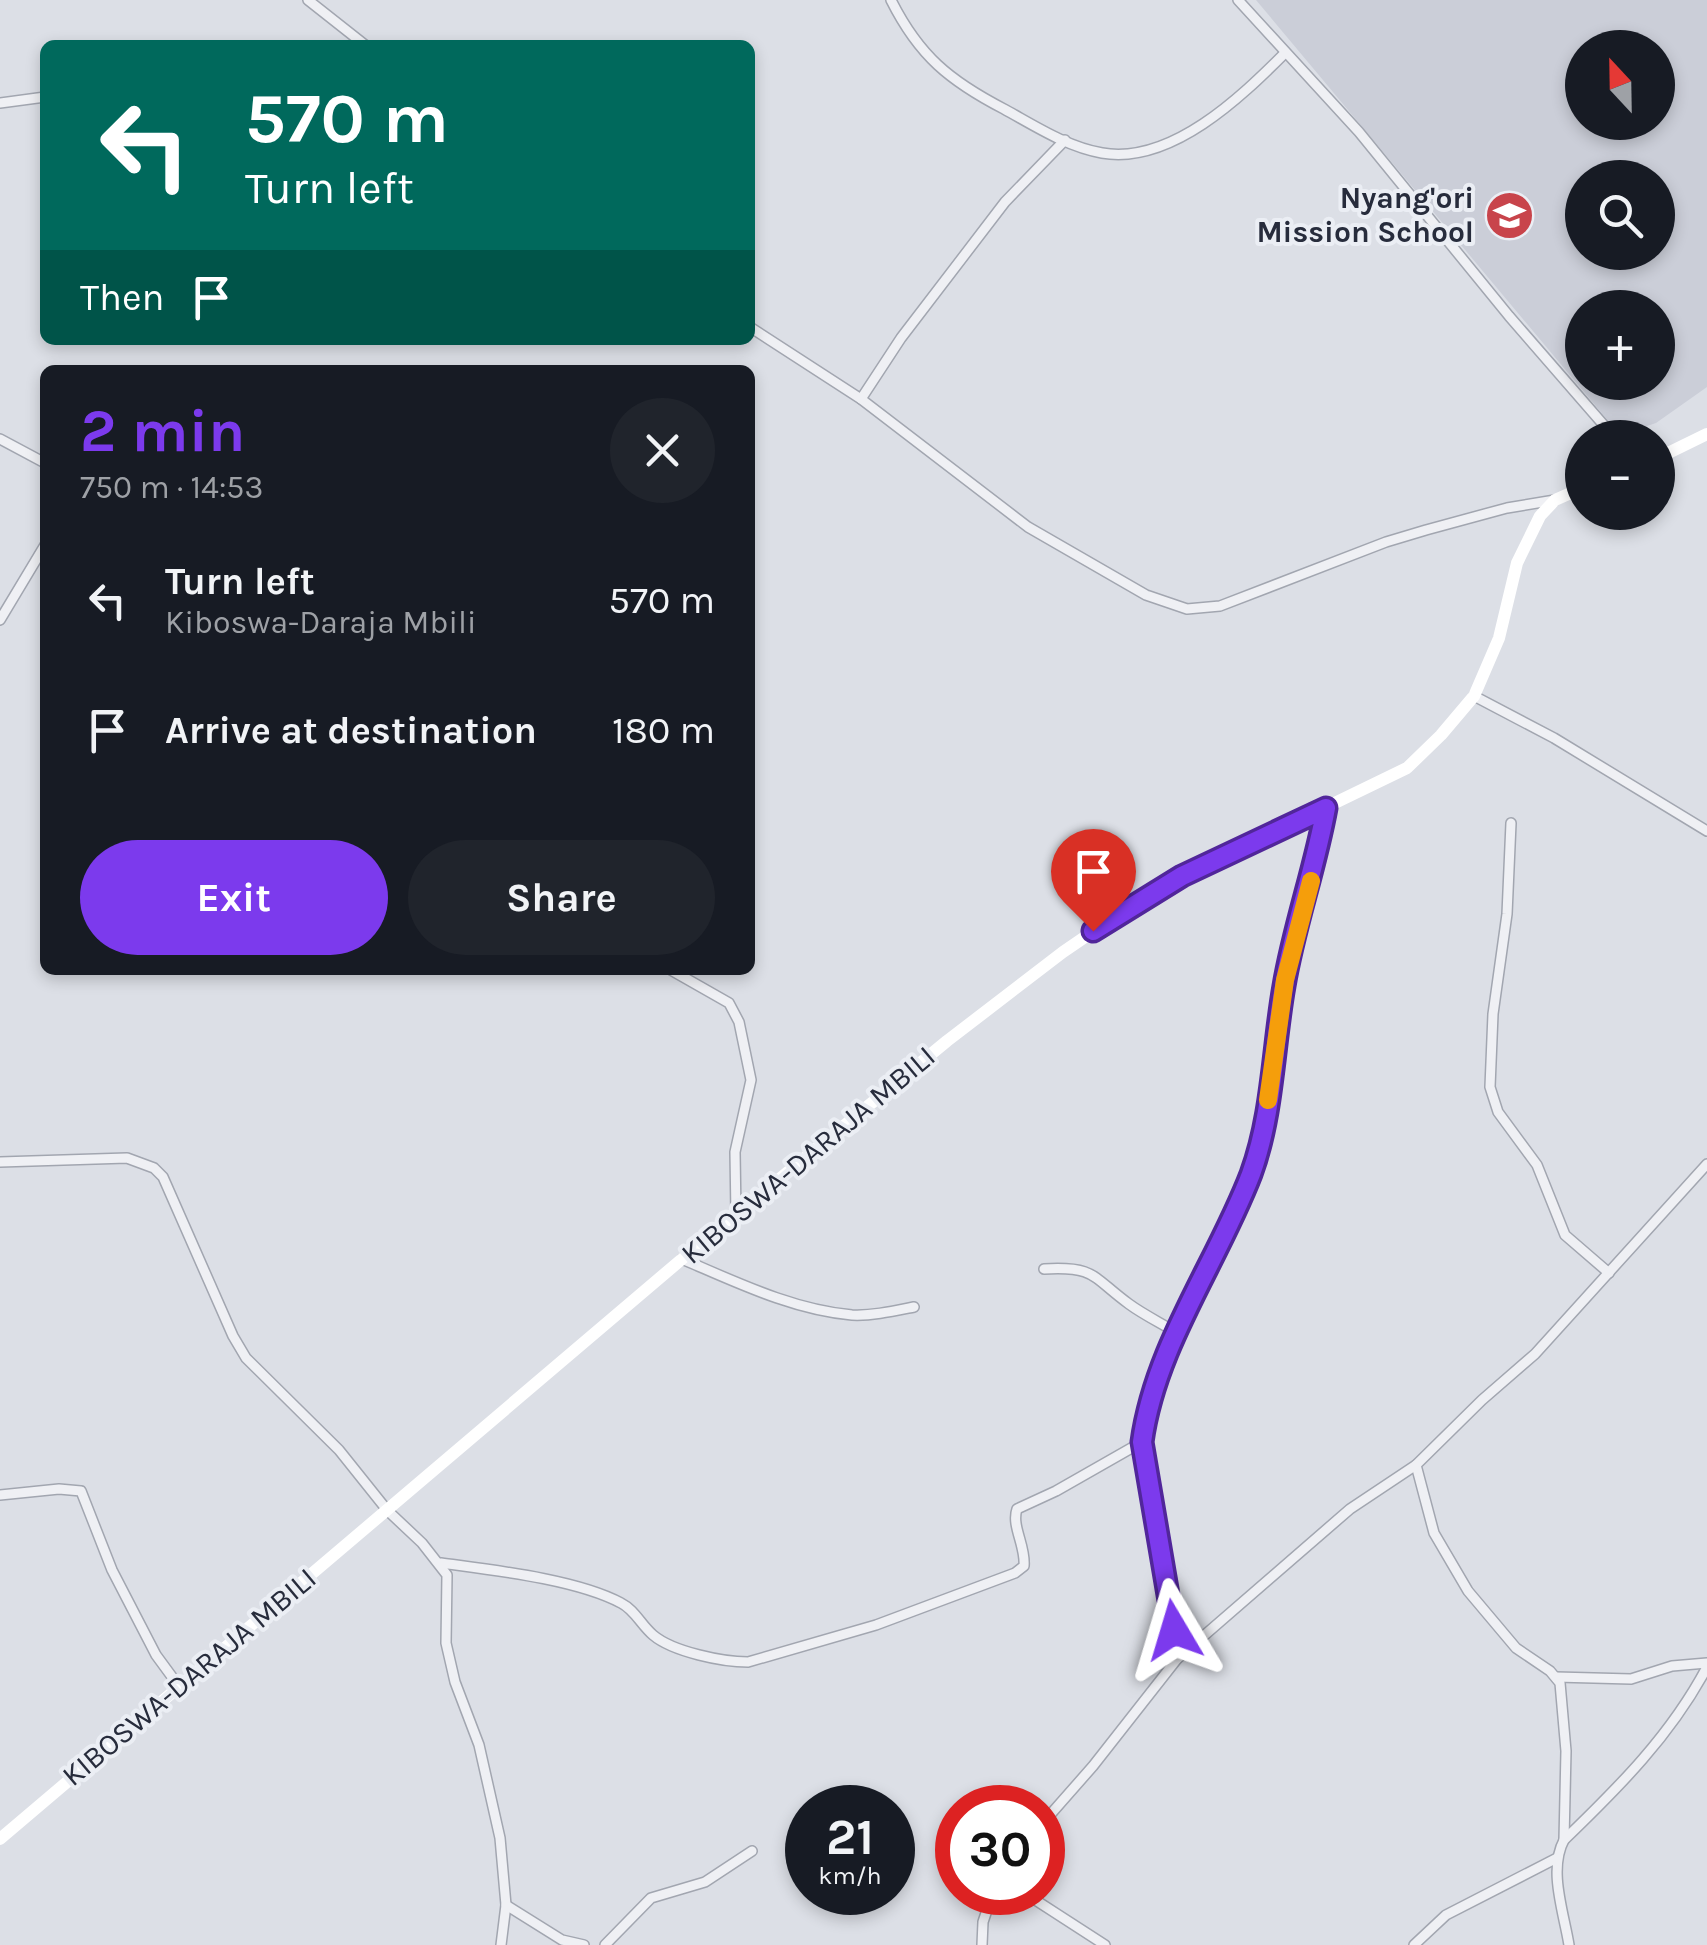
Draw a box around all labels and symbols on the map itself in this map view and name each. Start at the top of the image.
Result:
north arrow [1565,30,1675,140]
place label: Nyang'ori Mission School [1256,180,1474,250]
school or university icon: Nyang'ori Mission School [1483,189,1535,241]
pin [1051,829,1136,932]
street label: KIBOSWA-DARAJA MBILI [674,1038,942,1272]
street label: KIBOSWA-DARAJA MBILI [55,1560,323,1794]
position arrow [1122,1578,1226,1682]
speed limit sign: 30 [935,1785,1065,1915]

